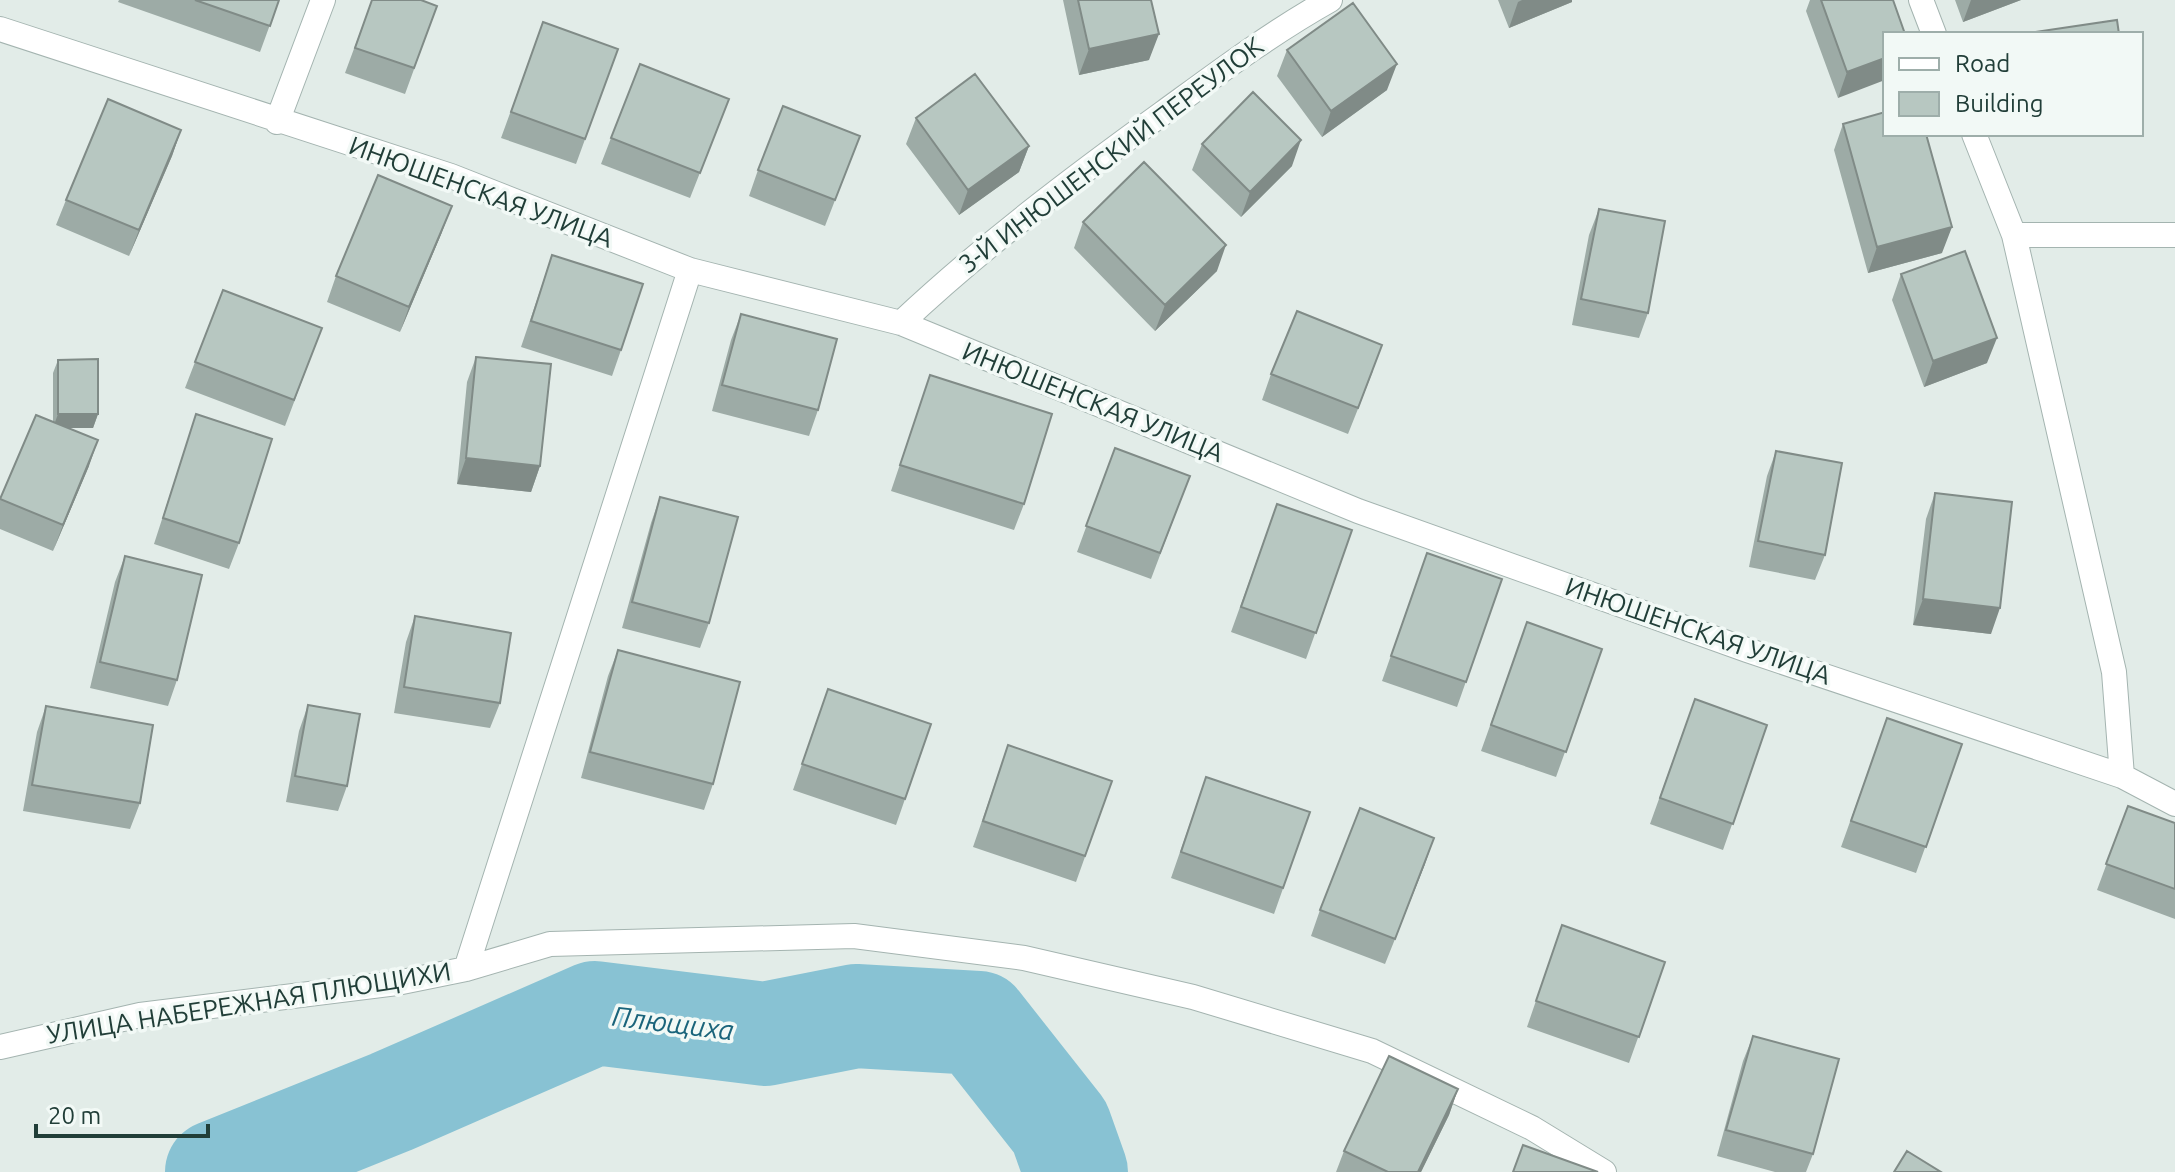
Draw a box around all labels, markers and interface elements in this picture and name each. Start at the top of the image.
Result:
street label: 3-Й ИНЮШЕНСКИЙ ПЕРЕУЛОК [953,31,1269,278]
legend [1883,32,2143,136]
text: Road [1955,50,2010,77]
text: Building [1955,90,2043,117]
street label: ИНЮШЕНСКАЯ УЛИЦА [345,130,617,253]
street label: ИНЮШЕНСКАЯ УЛИЦА [958,336,1228,467]
street label: ИНЮШЕНСКАЯ УЛИЦА [1562,571,1835,690]
street label: УЛИЦА НАБЕРЕЖНАЯ ПЛЮЩИХИ [45,956,453,1049]
water label: Плющиха [610,1000,736,1045]
scale bar [36,1088,208,1138]
text: 20 m [48,1102,101,1129]

